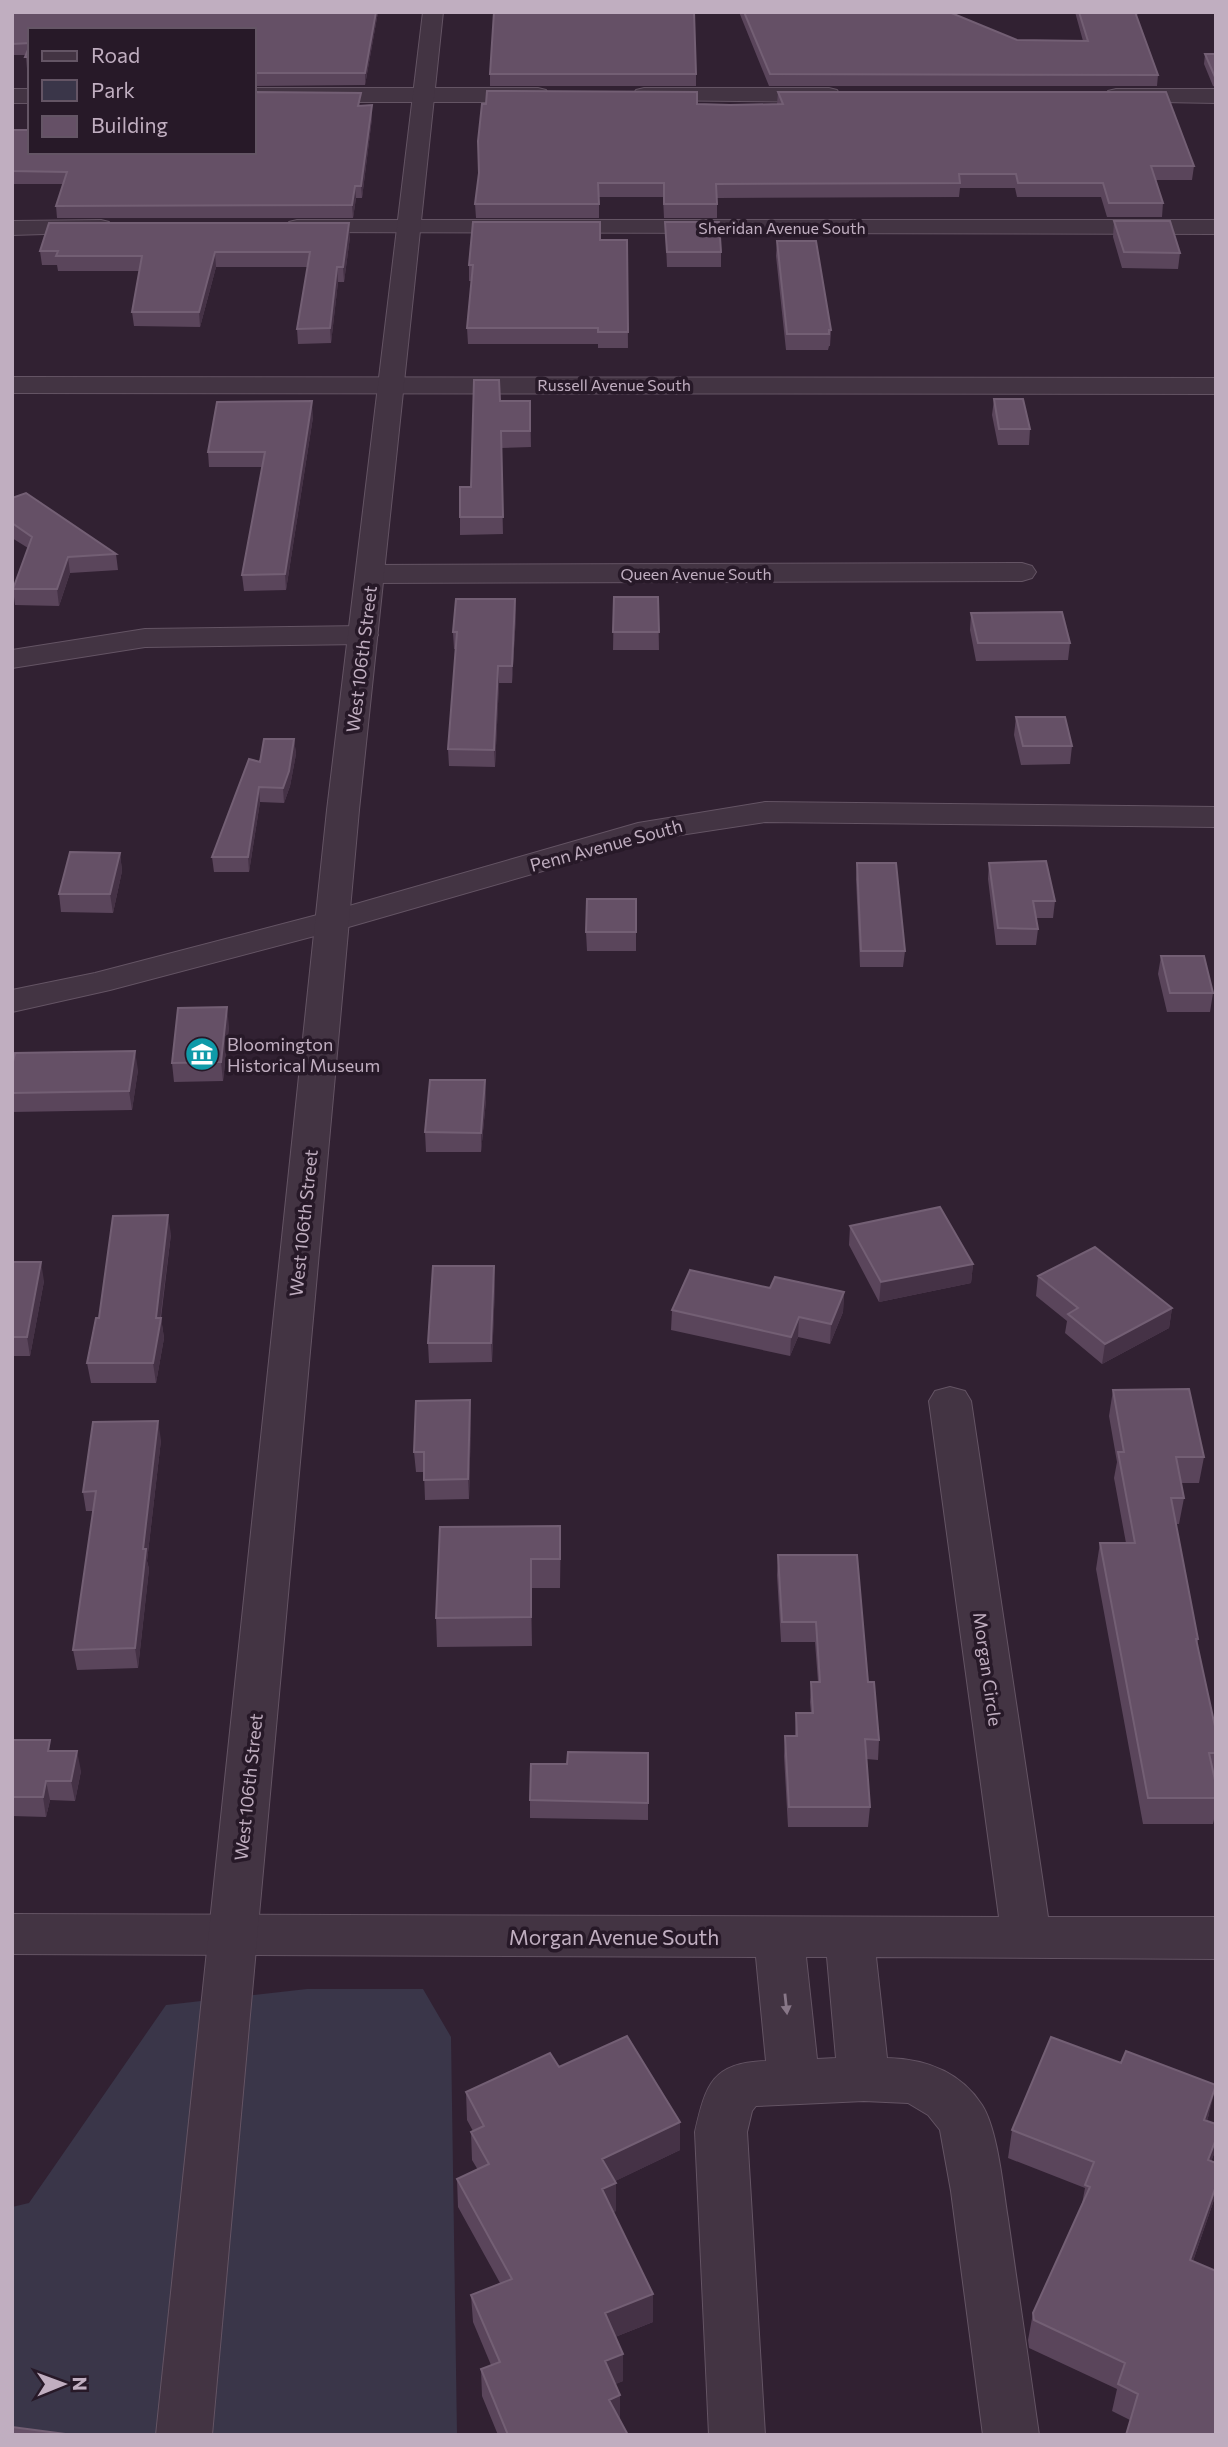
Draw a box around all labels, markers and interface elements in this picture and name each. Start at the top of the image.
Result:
legend [28,28,256,154]
text: Road [91,42,140,67]
text: Park [91,77,135,102]
text: Building [91,112,168,137]
street label: Sheridan Avenue South [698,218,866,237]
street label: Russell Avenue South [537,375,691,394]
street label: Queen Avenue South [620,564,772,583]
street label: West 106th Street [341,584,381,734]
street label: Penn Avenue South [527,814,685,876]
place label: Bloomington Historical Museum [227,1033,380,1076]
museum icon: Bloomington Historical Museum [183,1035,221,1073]
street label: West 106th Street [284,1148,322,1298]
street label: Morgan Circle [969,1611,1007,1727]
street label: West 106th Street [229,1712,267,1862]
street label: Morgan Avenue South [509,1924,719,1949]
one-way arrow [781,1993,792,2015]
north arrow [28,2349,98,2419]
text: N [69,2376,92,2391]

